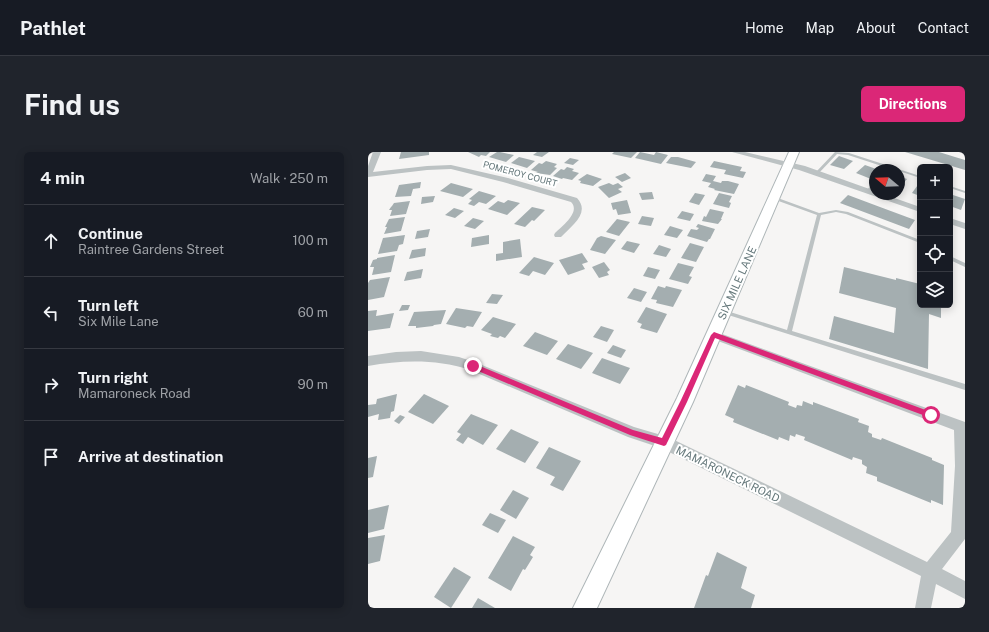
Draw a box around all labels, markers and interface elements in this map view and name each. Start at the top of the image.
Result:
text: Pathlet [20,17,86,39]
text: Home [745,20,784,36]
text: Map [806,20,834,36]
text: About [856,20,896,36]
text: Contact [918,20,969,36]
button: Directions [861,86,965,122]
text: Find us [24,88,120,121]
street label: POMEROY COURT [482,158,559,189]
north arrow [869,164,905,200]
map controls [917,164,953,308]
button: + [917,164,953,200]
text: 4 min [40,168,85,188]
text: Walk · 250 m [250,171,328,186]
button: − [917,200,953,236]
text: Continue [78,225,143,242]
icon: ahead [40,230,62,252]
text: 100 m [292,233,328,248]
button: locate [917,236,953,272]
text: Raintree Gardens Street [78,242,224,257]
street label: SIX MILE LANE [715,244,759,321]
button: layers [917,272,953,308]
text: Turn left [78,297,139,314]
icon: left [40,302,62,324]
text: 60 m [298,305,328,320]
text: Six Mile Lane [78,314,159,329]
route end [464,357,482,375]
text: Turn right [78,369,148,386]
icon: right [40,374,62,396]
text: 90 m [298,377,328,392]
text: Mamaroneck Road [78,386,191,401]
route start [922,406,940,424]
street label: MAMARONECK ROAD [674,444,782,504]
icon: arrive [40,446,62,468]
text: Arrive at destination [78,448,223,465]

